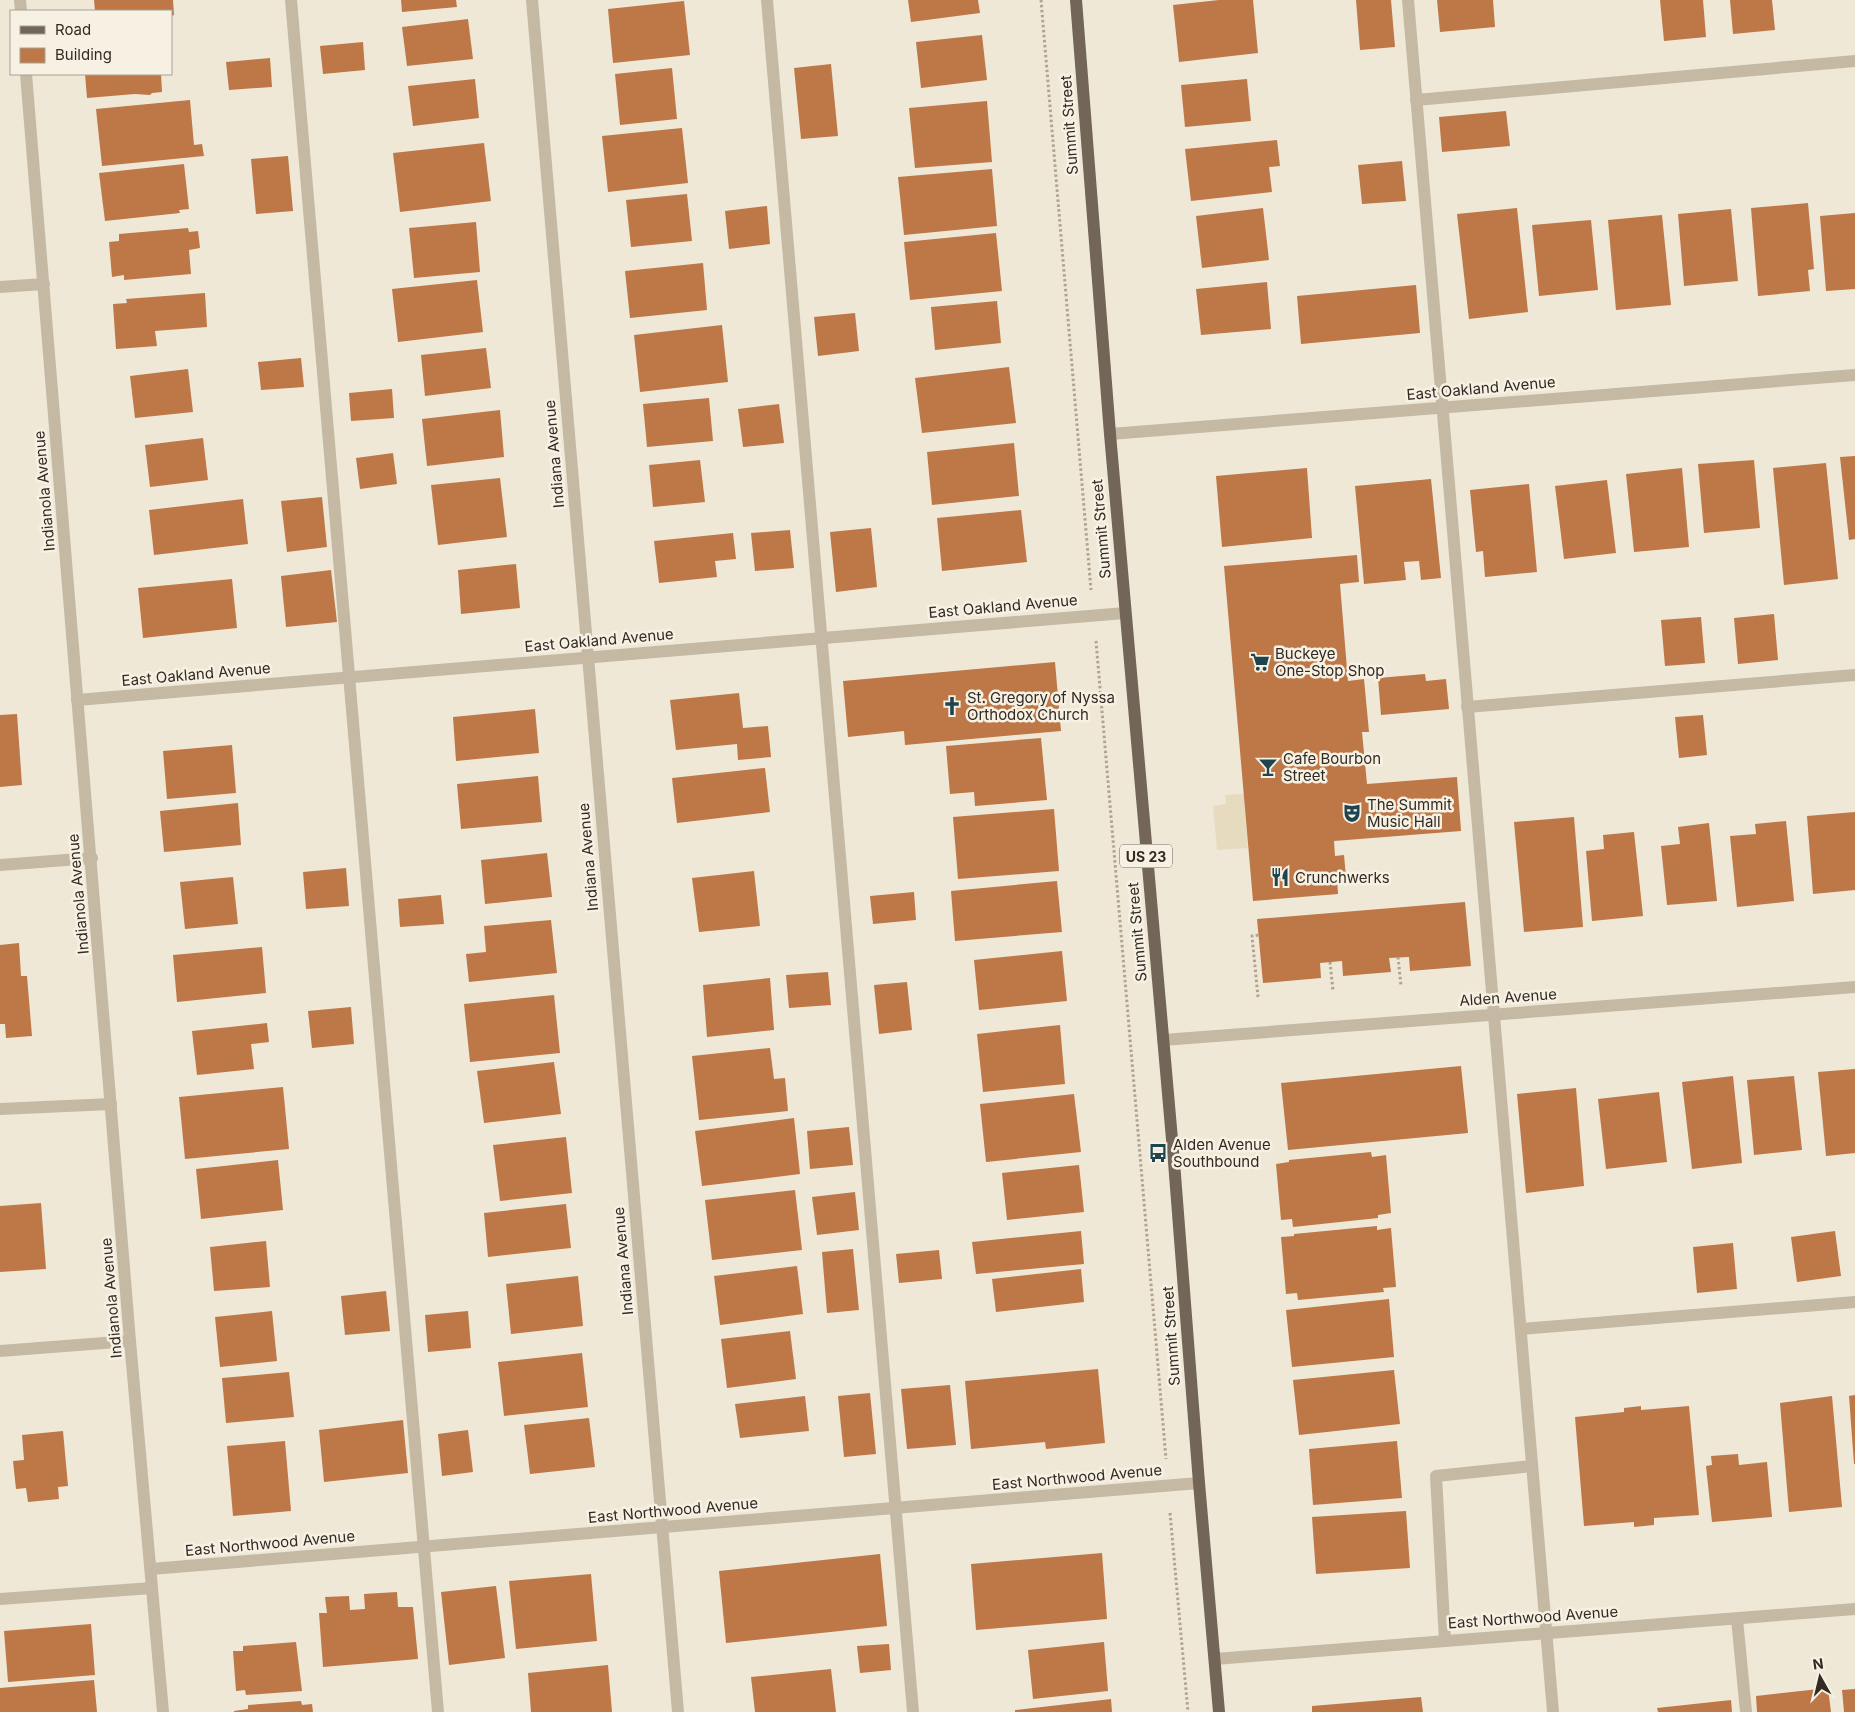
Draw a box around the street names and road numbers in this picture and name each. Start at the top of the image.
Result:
street label: Summit Street [1056,74,1082,175]
street label: East Oakland Avenue [1406,372,1556,404]
street label: Indiana Avenue [540,399,568,509]
street label: Indianola Avenue [29,430,59,552]
street label: Summit Street [1087,478,1115,580]
street label: East Oakland Avenue [928,590,1078,622]
street label: East Oakland Avenue [524,624,674,656]
street label: East Oakland Avenue [121,658,271,690]
street label: Indiana Avenue [574,802,602,912]
street label: Indianola Avenue [63,833,93,955]
road number: US 23 [1120,844,1172,868]
street label: Summit Street [1123,881,1151,983]
street label: Alden Avenue [1459,984,1557,1010]
street label: Indiana Avenue [609,1206,637,1316]
street label: Indianola Avenue [96,1237,126,1359]
street label: Summit Street [1158,1285,1184,1386]
street label: East Northwood Avenue [991,1460,1163,1494]
street label: East Northwood Avenue [587,1493,759,1527]
street label: East Northwood Avenue [184,1526,356,1560]
street label: East Northwood Avenue [1447,1602,1619,1632]

